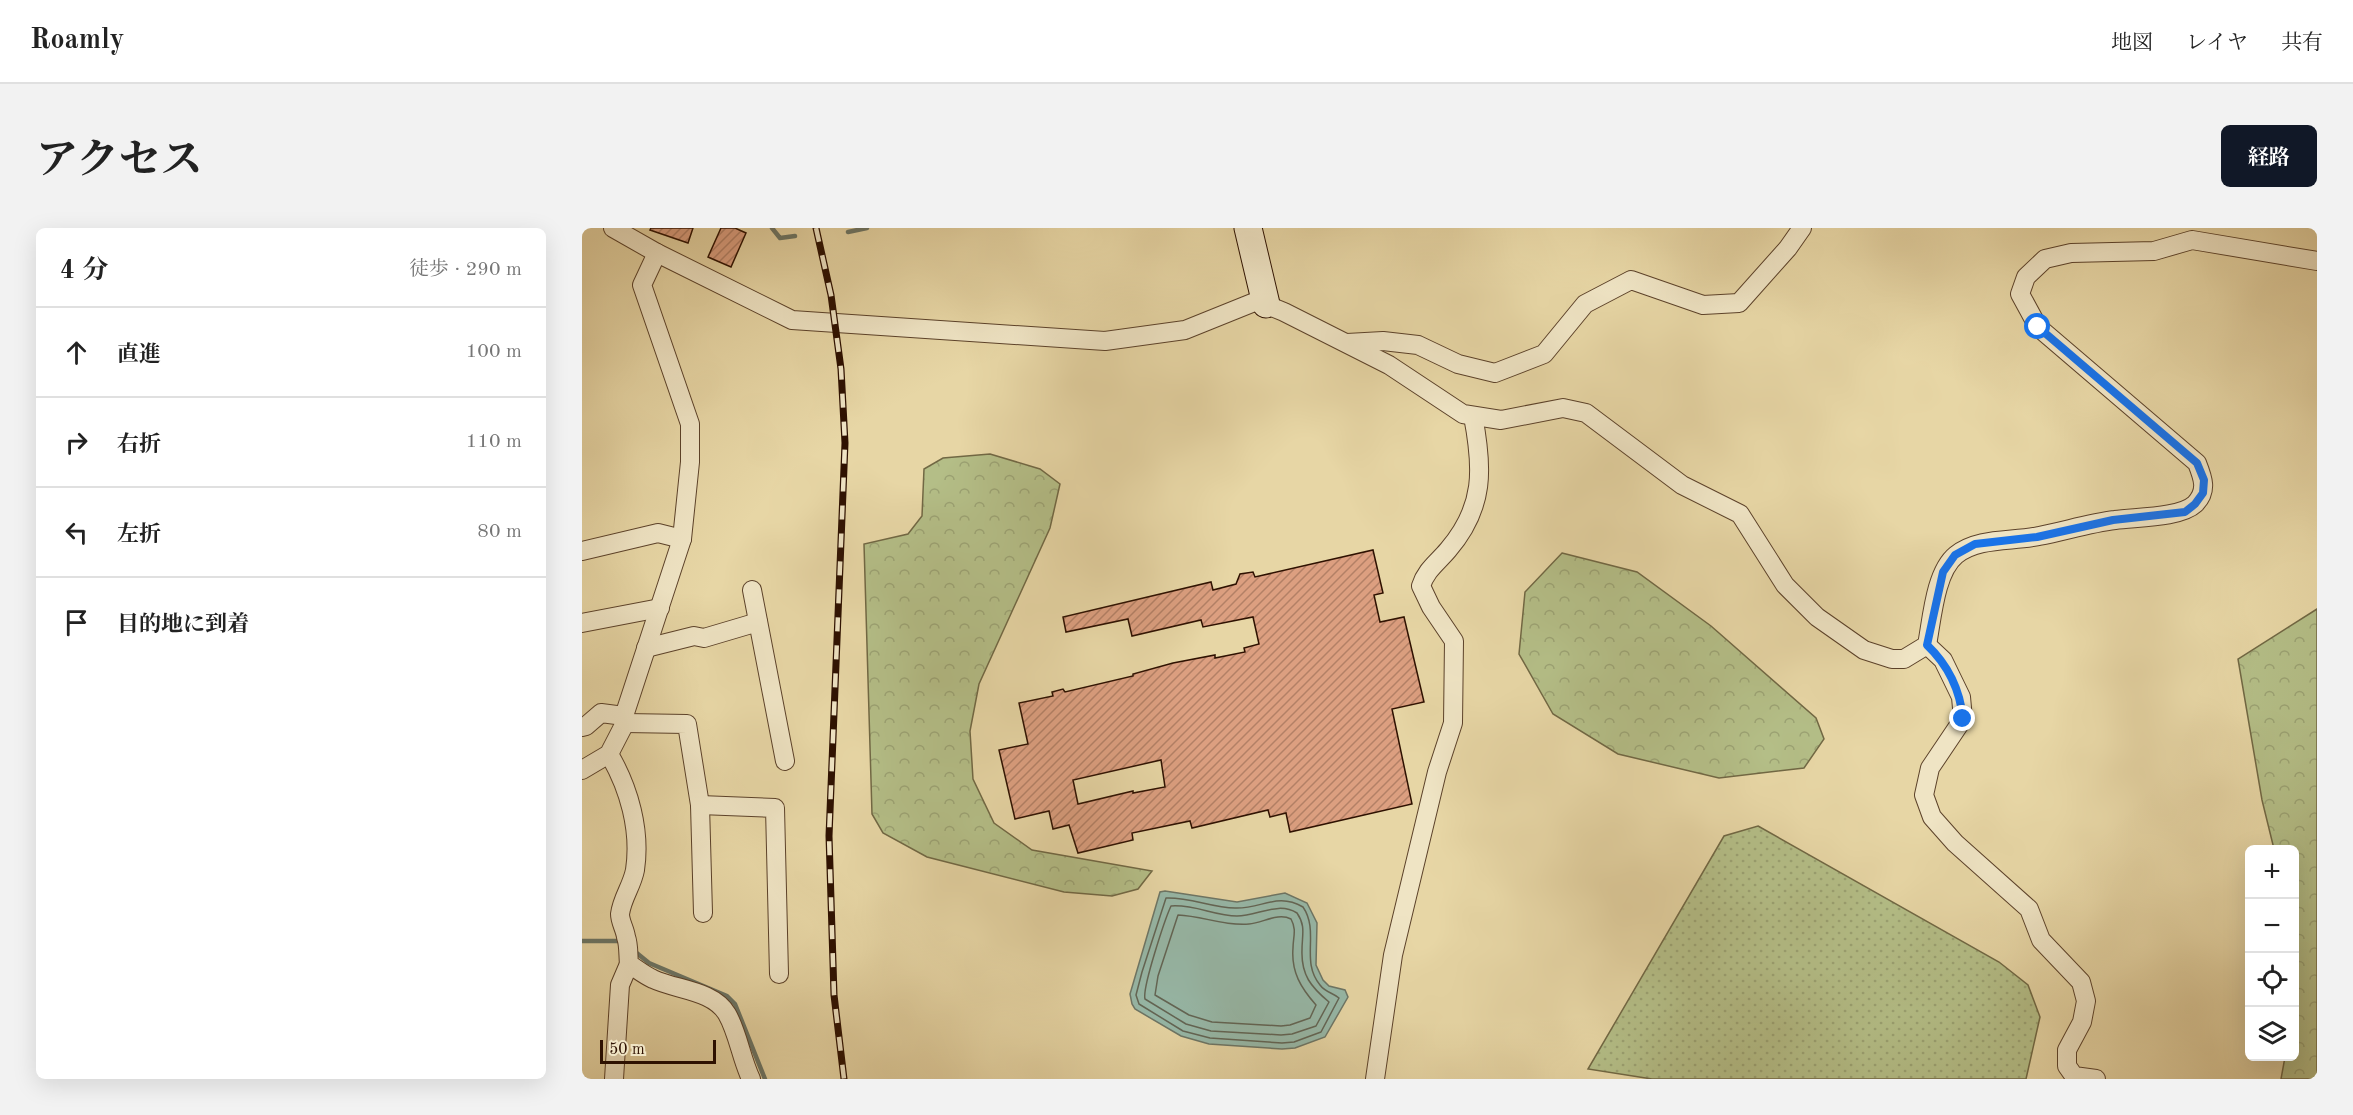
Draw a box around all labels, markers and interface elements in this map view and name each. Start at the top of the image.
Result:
text: Roamly [30,27,124,55]
text: 地図 [2111,33,2153,54]
text: レイヤ [2186,33,2248,54]
text: 共有 [2281,33,2323,54]
button: 経路 [2221,125,2317,187]
text: アクセス [36,141,203,183]
text: 4 分 [60,258,108,284]
text: 徒歩 · 290 m [409,260,522,280]
route start [2024,313,2050,339]
icon: ahead [60,336,93,369]
text: 100 m [466,342,522,362]
text: 直進 [117,344,161,366]
icon: right [60,426,93,459]
text: 110 m [466,432,522,452]
text: 右折 [117,434,161,456]
icon: left [60,516,93,549]
text: 80 m [477,522,522,542]
text: 左折 [117,524,161,546]
icon: arrive [60,606,93,639]
text: 目的地に到着 [117,614,249,636]
route end [1949,705,1975,731]
map controls [2245,845,2299,1061]
button: + [2245,845,2299,899]
button: − [2245,899,2299,953]
button: locate [2245,953,2299,1007]
button: layers [2245,1007,2299,1061]
scale bar [600,1037,716,1064]
text: 50 m [609,1042,645,1058]

